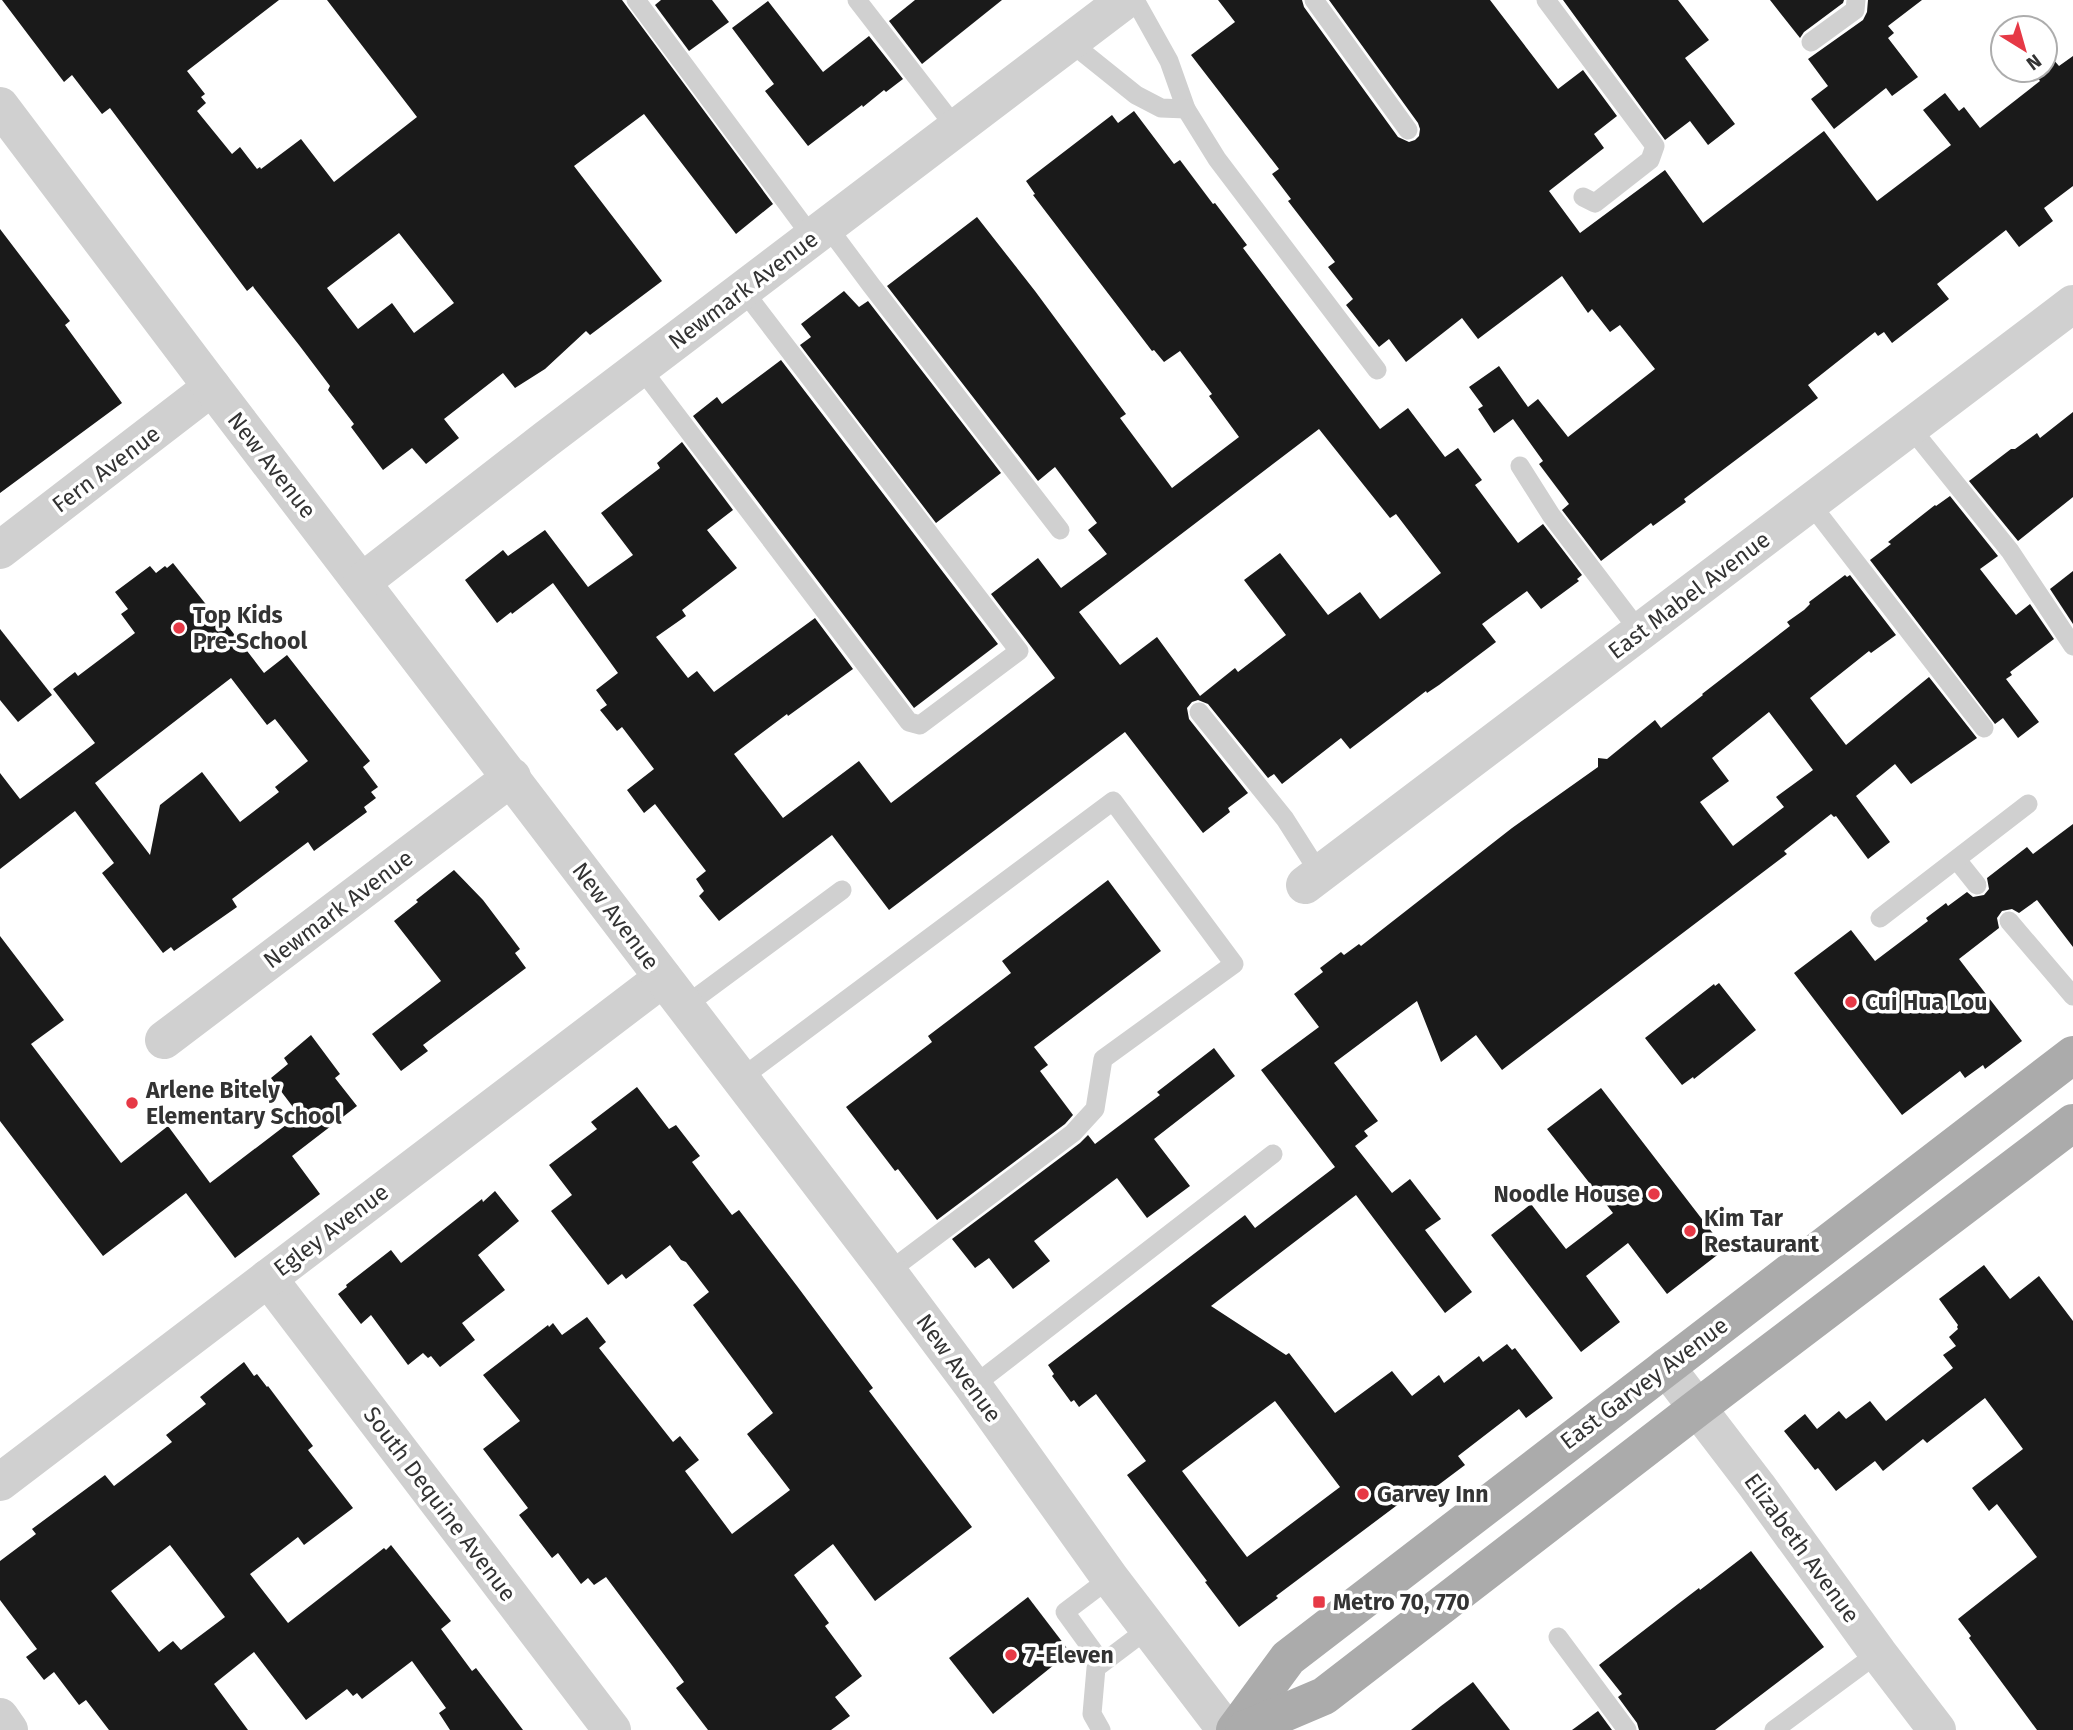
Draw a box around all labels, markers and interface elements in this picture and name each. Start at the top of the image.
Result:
north arrow [1989,14,2059,84]
text: N [2022,49,2046,75]
street label: Newmark Avenue [663,225,823,355]
street label: New Avenue [222,406,322,524]
street label: Fern Avenue [47,419,165,519]
street label: East Mabel Avenue [1603,525,1775,665]
place label: Top Kids Pre-School [193,601,307,655]
marker: Top Kids Pre-School [171,620,187,636]
street label: Newmark Avenue [258,844,418,974]
street label: New Avenue [567,857,665,975]
place label: Cui Hua Lou [1865,988,1987,1016]
marker: Cui Hua Lou [1843,994,1859,1010]
place label: Arlene Bitely Elementary School [145,1076,342,1130]
marker: Arlene Bitely Elementary School [124,1095,140,1111]
street label: Egley Avenue [268,1178,394,1282]
place label: Noodle House [1494,1180,1640,1208]
marker: Noodle House [1646,1186,1662,1202]
place label: Kim Tar Restaurant [1704,1204,1820,1258]
marker: Kim Tar Restaurant [1682,1223,1698,1239]
street label: New Avenue [910,1308,1008,1428]
street label: East Garvey Avenue [1555,1311,1733,1455]
street label: South Dequine Avenue [358,1401,522,1607]
street label: Elizabeth Avenue [1738,1468,1866,1628]
place label: Garvey Inn [1377,1480,1488,1508]
marker: Garvey Inn [1355,1486,1371,1502]
place label: Metro 70, 770 [1333,1588,1470,1616]
marker: Metro 70, 770 [1311,1594,1327,1610]
place label: 7-Eleven [1025,1641,1114,1669]
marker: 7-Eleven [1003,1647,1019,1663]

